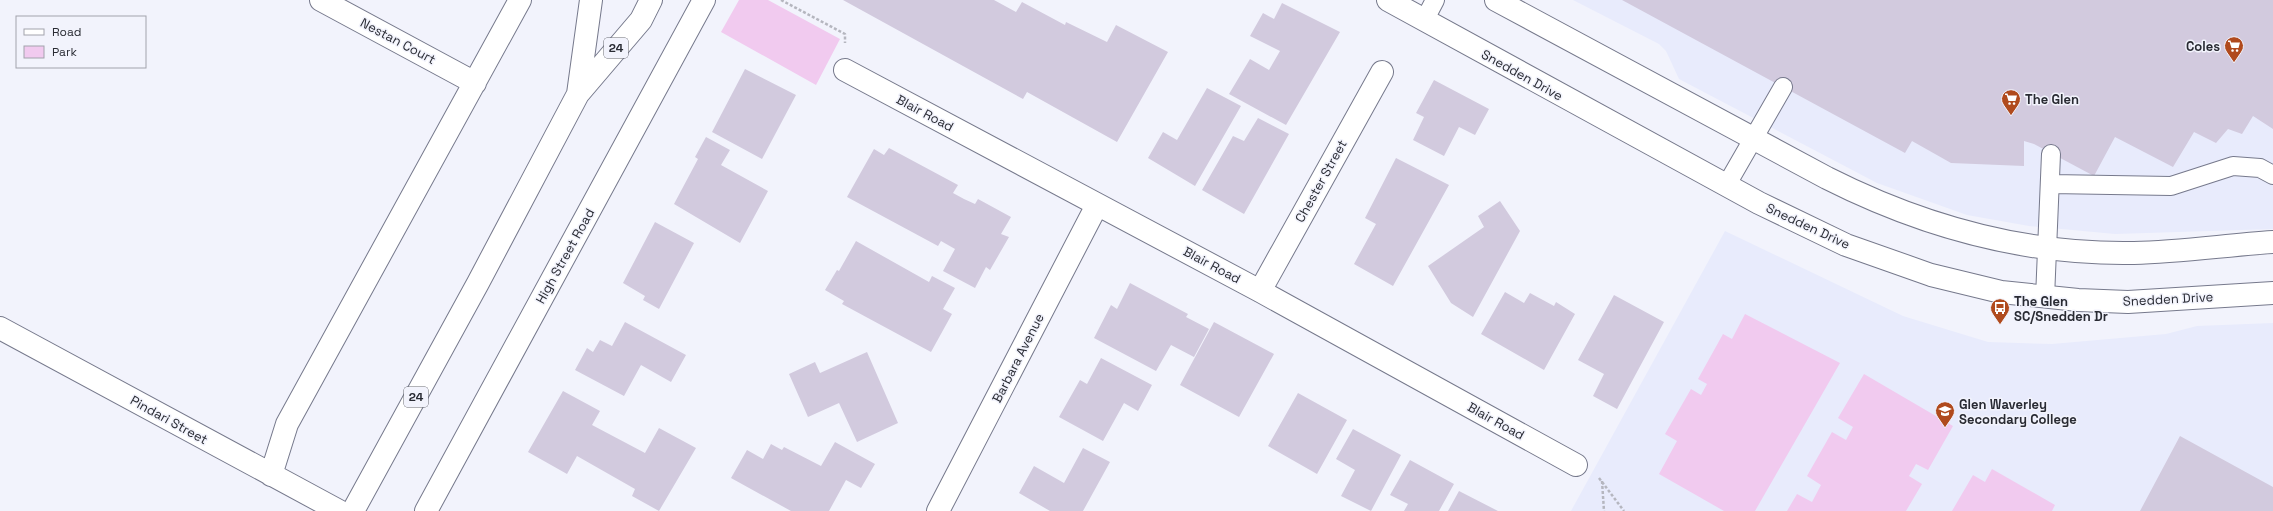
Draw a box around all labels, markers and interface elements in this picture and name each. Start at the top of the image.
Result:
street label: Nestan Court [357,14,439,68]
legend [16,16,146,68]
text: Road [52,24,81,40]
supermarket icon: Coles [2223,35,2245,63]
road number: 24 [604,38,628,58]
place label: Coles [2186,38,2220,55]
text: Park [52,44,77,60]
street label: Snedden Drive [1478,46,1566,104]
supermarket icon: The Glen [2000,88,2022,116]
street label: Blair Road [893,91,957,135]
place label: The Glen [2025,91,2079,108]
street label: Chester Street [1291,137,1351,225]
street label: Snedden Drive [1763,199,1853,253]
street label: High Street Road [532,205,598,307]
street label: Blair Road [1180,243,1244,287]
street label: Snedden Drive [2122,288,2214,310]
place label: The Glen SC/Snedden Dr [2014,293,2108,325]
bus stop icon: The Glen SC/Snedden Dr [1989,297,2011,325]
street label: Barbara Avenue [988,310,1048,406]
road number: 24 [404,387,428,407]
street label: Pindari Street [127,392,211,448]
place label: Glen Waverley Secondary College [1959,396,2077,428]
street label: Blair Road [1465,398,1527,444]
school or university icon: Glen Waverley Secondary College [1934,400,1956,428]

